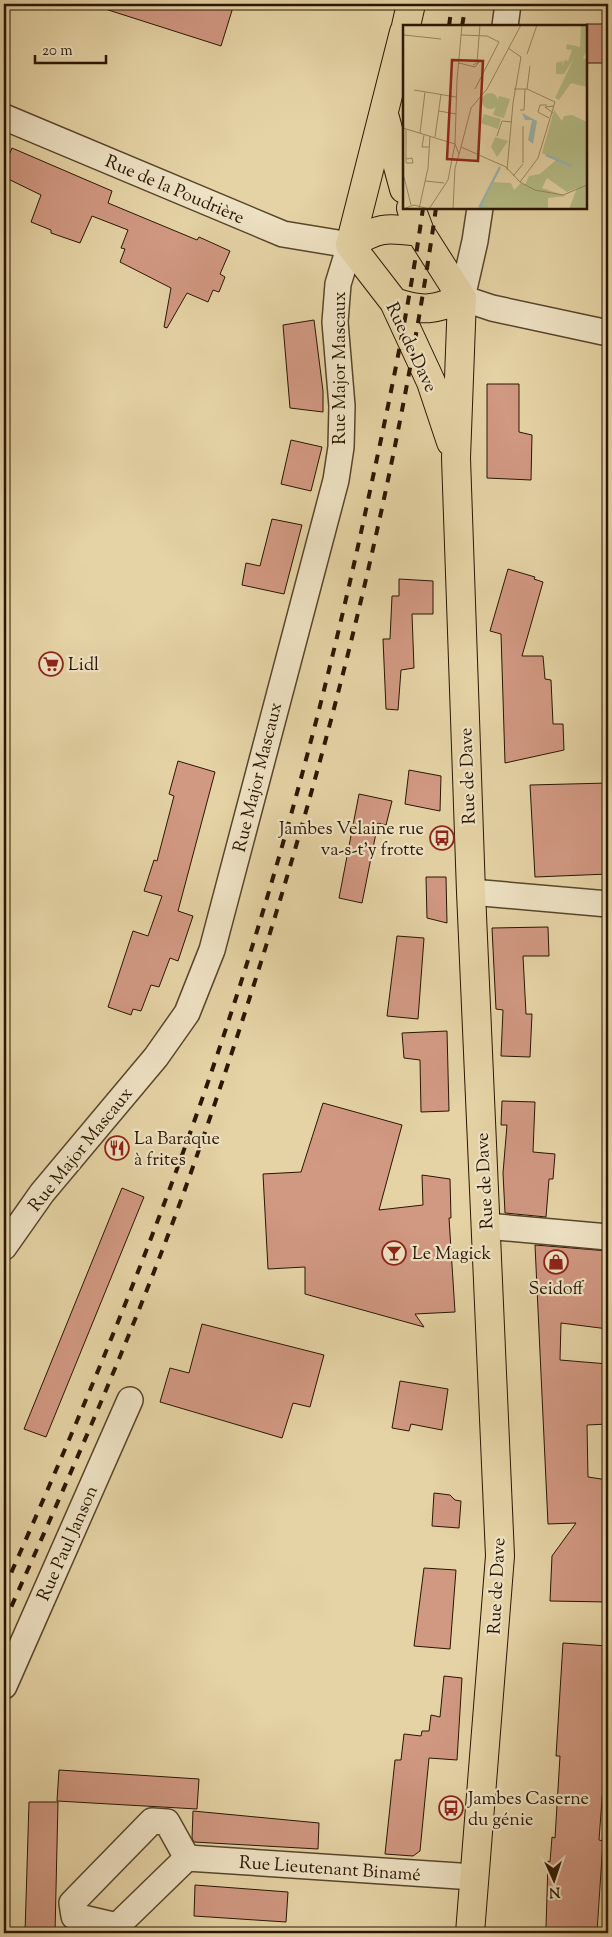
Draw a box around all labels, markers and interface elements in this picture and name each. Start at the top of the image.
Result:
inset map [403,25,587,209]
scale bar [35,32,106,64]
text: 20 m [42,41,73,62]
street label: Rue de la Poudrière [100,150,248,232]
street label: Rue Major Mascaux [328,291,354,445]
street label: Rue de Dave [378,298,442,397]
supermarket icon: Lidl [38,651,64,677]
place label: Lidl [68,653,99,679]
street label: Rue Major Mascaux [228,700,290,855]
street label: Rue de Dave [454,727,484,825]
place label: Jambes Velaine rue va-s-t'y frotte [278,817,424,864]
bus stop icon: Jambes Velaine rue va-s-t'y frotte [429,825,455,851]
street label: Rue Major Mascaux [23,1082,140,1218]
place label: La Baraque à frites [134,1127,220,1174]
street label: Rue de Dave [470,1132,502,1230]
restaurant icon: La Baraque à frites [104,1135,130,1161]
bar icon: Le Magick [381,1240,407,1266]
place label: Le Magick [412,1242,492,1268]
shop icon: Seidoff [543,1249,569,1275]
place label: Seidoff [529,1277,585,1303]
street label: Rue Paul Janson [32,1482,106,1606]
street label: Rue de Dave [482,1537,514,1635]
place label: Jambes Caserne du génie [467,1787,589,1834]
bus stop icon: Jambes Caserne du génie [438,1795,464,1821]
street label: Rue Lieutenant Binamé [238,1851,422,1889]
north arrow [530,1854,580,1904]
text: N [548,1881,561,1901]

